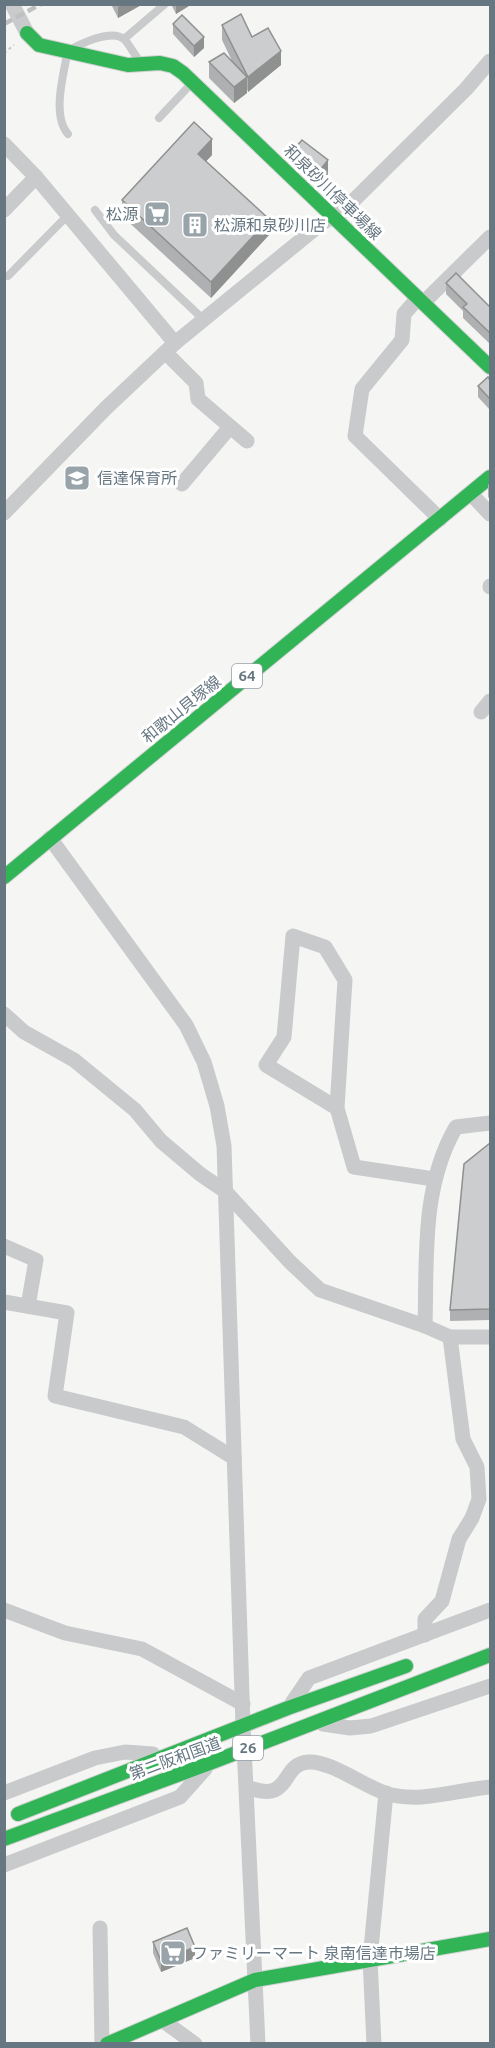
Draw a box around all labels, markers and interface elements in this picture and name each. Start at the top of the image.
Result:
street label: 和泉砂川停車場線 [281,141,385,243]
supermarket icon: 松源 [142,199,172,229]
place label: 松源 [106,205,138,223]
building icon: 松源和泉砂川店 [180,210,210,240]
place label: 松源和泉砂川店 [214,216,326,234]
school or university icon: 信達保育所 [62,463,92,493]
place label: 信達保育所 [97,469,177,487]
road number: 64 [232,664,262,688]
street label: 和歌山貝塚線 [138,672,224,746]
street label: 第二阪和国道 [127,1733,223,1783]
road number: 26 [233,1736,263,1760]
supermarket icon: ファミリーマート 泉南信達市場店 [158,1938,188,1968]
place label: ファミリーマート 泉南信達市場店 [192,1944,436,1962]

